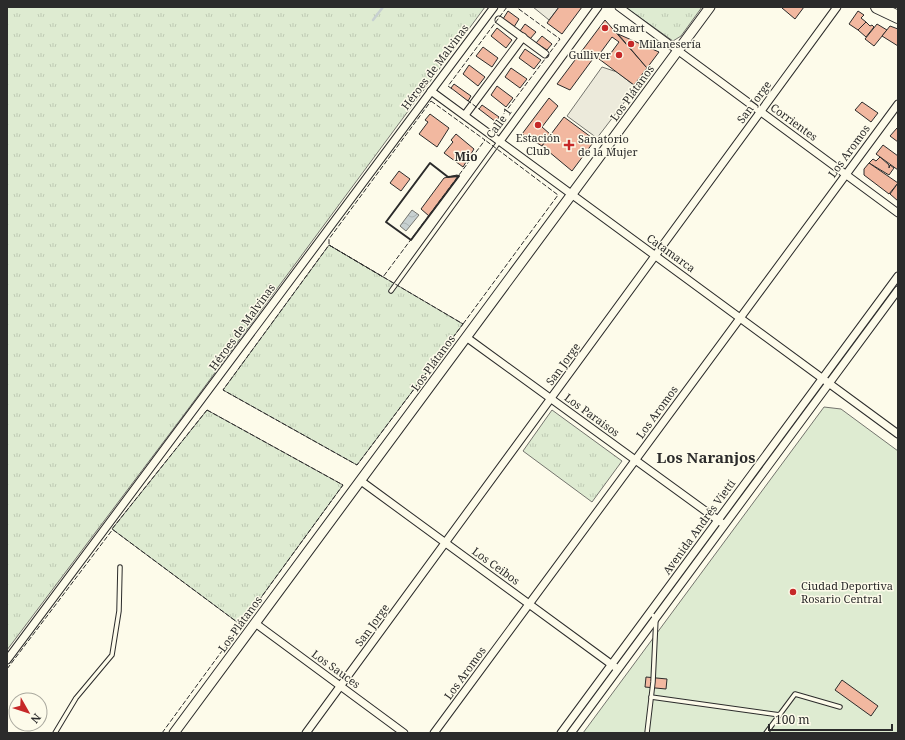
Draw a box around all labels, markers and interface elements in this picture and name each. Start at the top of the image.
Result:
place label: Smart [613,20,645,35]
street label: Héroes de Malvinas [397,21,472,113]
marker: Smart [600,23,610,33]
place label: Milanesería [639,36,701,51]
marker: Milanesería [626,39,636,49]
place label: Gulliver [568,47,612,62]
marker: Gulliver [614,50,624,60]
street label: Los Plátanos [606,62,657,124]
street label: San Jorge [733,77,774,126]
street label: Corrientes [768,99,821,144]
street label: Calle 1 [482,104,515,141]
marker: Estación Club [533,120,543,130]
street label: Los Aromos [824,121,873,180]
place label: Estación Club [516,130,560,158]
place label: Sanatorio de la Mujer [578,131,638,159]
marker: Sanatorio de la Mujer [563,139,575,151]
district label: Mio [454,148,478,165]
street label: Catamarca [644,230,699,275]
street label: Héroes de Malvinas [205,280,278,373]
street label: Los Plátanos [407,332,458,394]
street label: San Jorge [542,339,583,388]
street label: Los Aromos [632,382,681,441]
street label: Los Paraisos [562,389,623,440]
district label: Los Naranjos [656,447,756,467]
street label: Avenida Andrés Vietti [659,476,739,577]
street label: Los Ceibos [470,543,523,588]
place label: Ciudad Deportiva Rosario Central [801,578,893,606]
marker: Ciudad Deportiva Rosario Central [788,587,798,597]
street label: Los Plátanos [214,593,265,655]
street label: San Jorge [351,600,392,649]
street label: Los Aromos [440,643,489,702]
street label: Los Sauces [309,646,364,691]
north arrow [8,692,48,732]
scale bar [769,706,892,732]
text: N [27,711,45,727]
text: 100 m [775,711,810,728]

